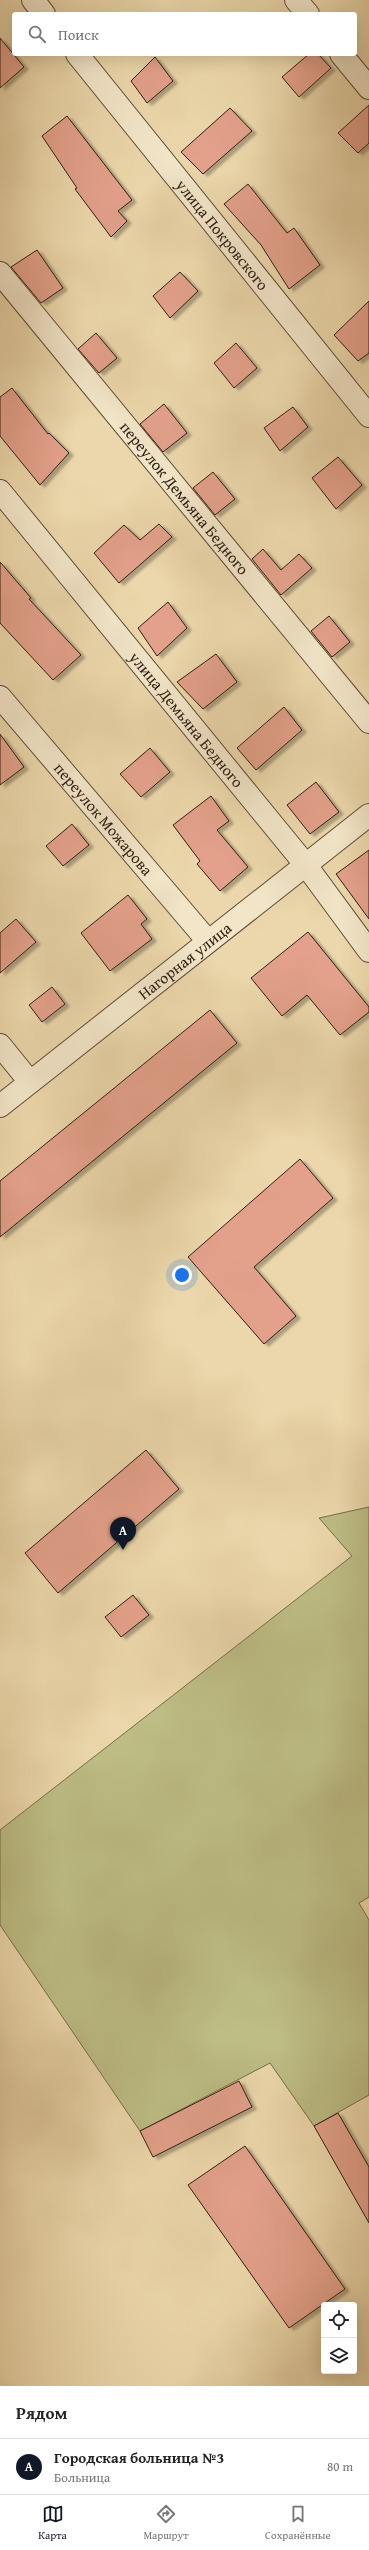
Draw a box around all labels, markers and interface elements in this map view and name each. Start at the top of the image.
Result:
search box [12,12,357,56]
icon: search [26,23,48,45]
text: Поиск [58,24,99,45]
street label: улица Покровского [170,173,275,295]
street label: переулок Демьяна Бедного [114,416,255,580]
street label: улица Демьяна Бедного [123,645,250,793]
street label: переулок Можарова [49,757,159,881]
street label: Нагорная улица [132,916,237,1005]
your location [172,1265,192,1285]
pin: A [110,1517,136,1550]
map controls [321,2302,357,2374]
button: locate [321,2302,357,2338]
button: layers [321,2338,357,2374]
text: Рядом [16,2400,67,2425]
text: Городская больница №3 [54,2447,224,2468]
text: A [25,2457,33,2476]
text: 80 m [327,2457,353,2476]
text: Больница [54,2468,110,2487]
tab: Карта [38,2503,67,2543]
tab: Маршрут [143,2503,188,2543]
tab: Сохранённые [265,2503,331,2543]

